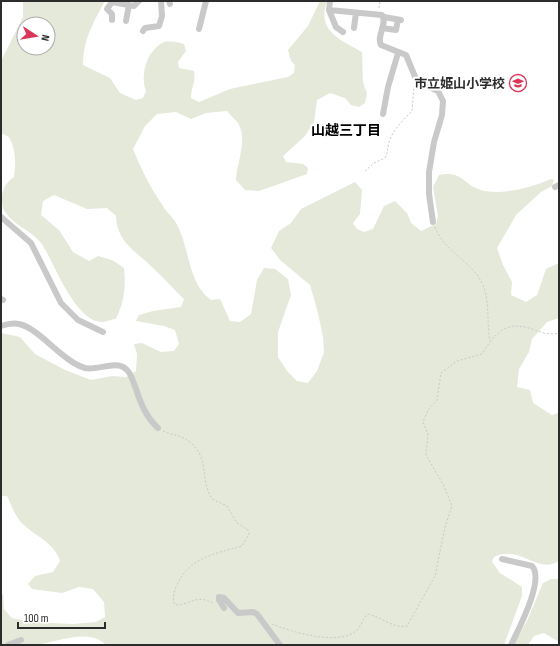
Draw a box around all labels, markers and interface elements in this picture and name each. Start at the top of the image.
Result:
north arrow [16,16,56,56]
text: N [38,34,52,42]
school or university icon: 市立姫山小学校 [508,73,528,93]
place label: 市立姫山小学校 [414,76,505,92]
district label: 山越三丁目 [311,122,381,139]
scale bar [18,604,105,630]
text: 100 m [24,611,49,626]

